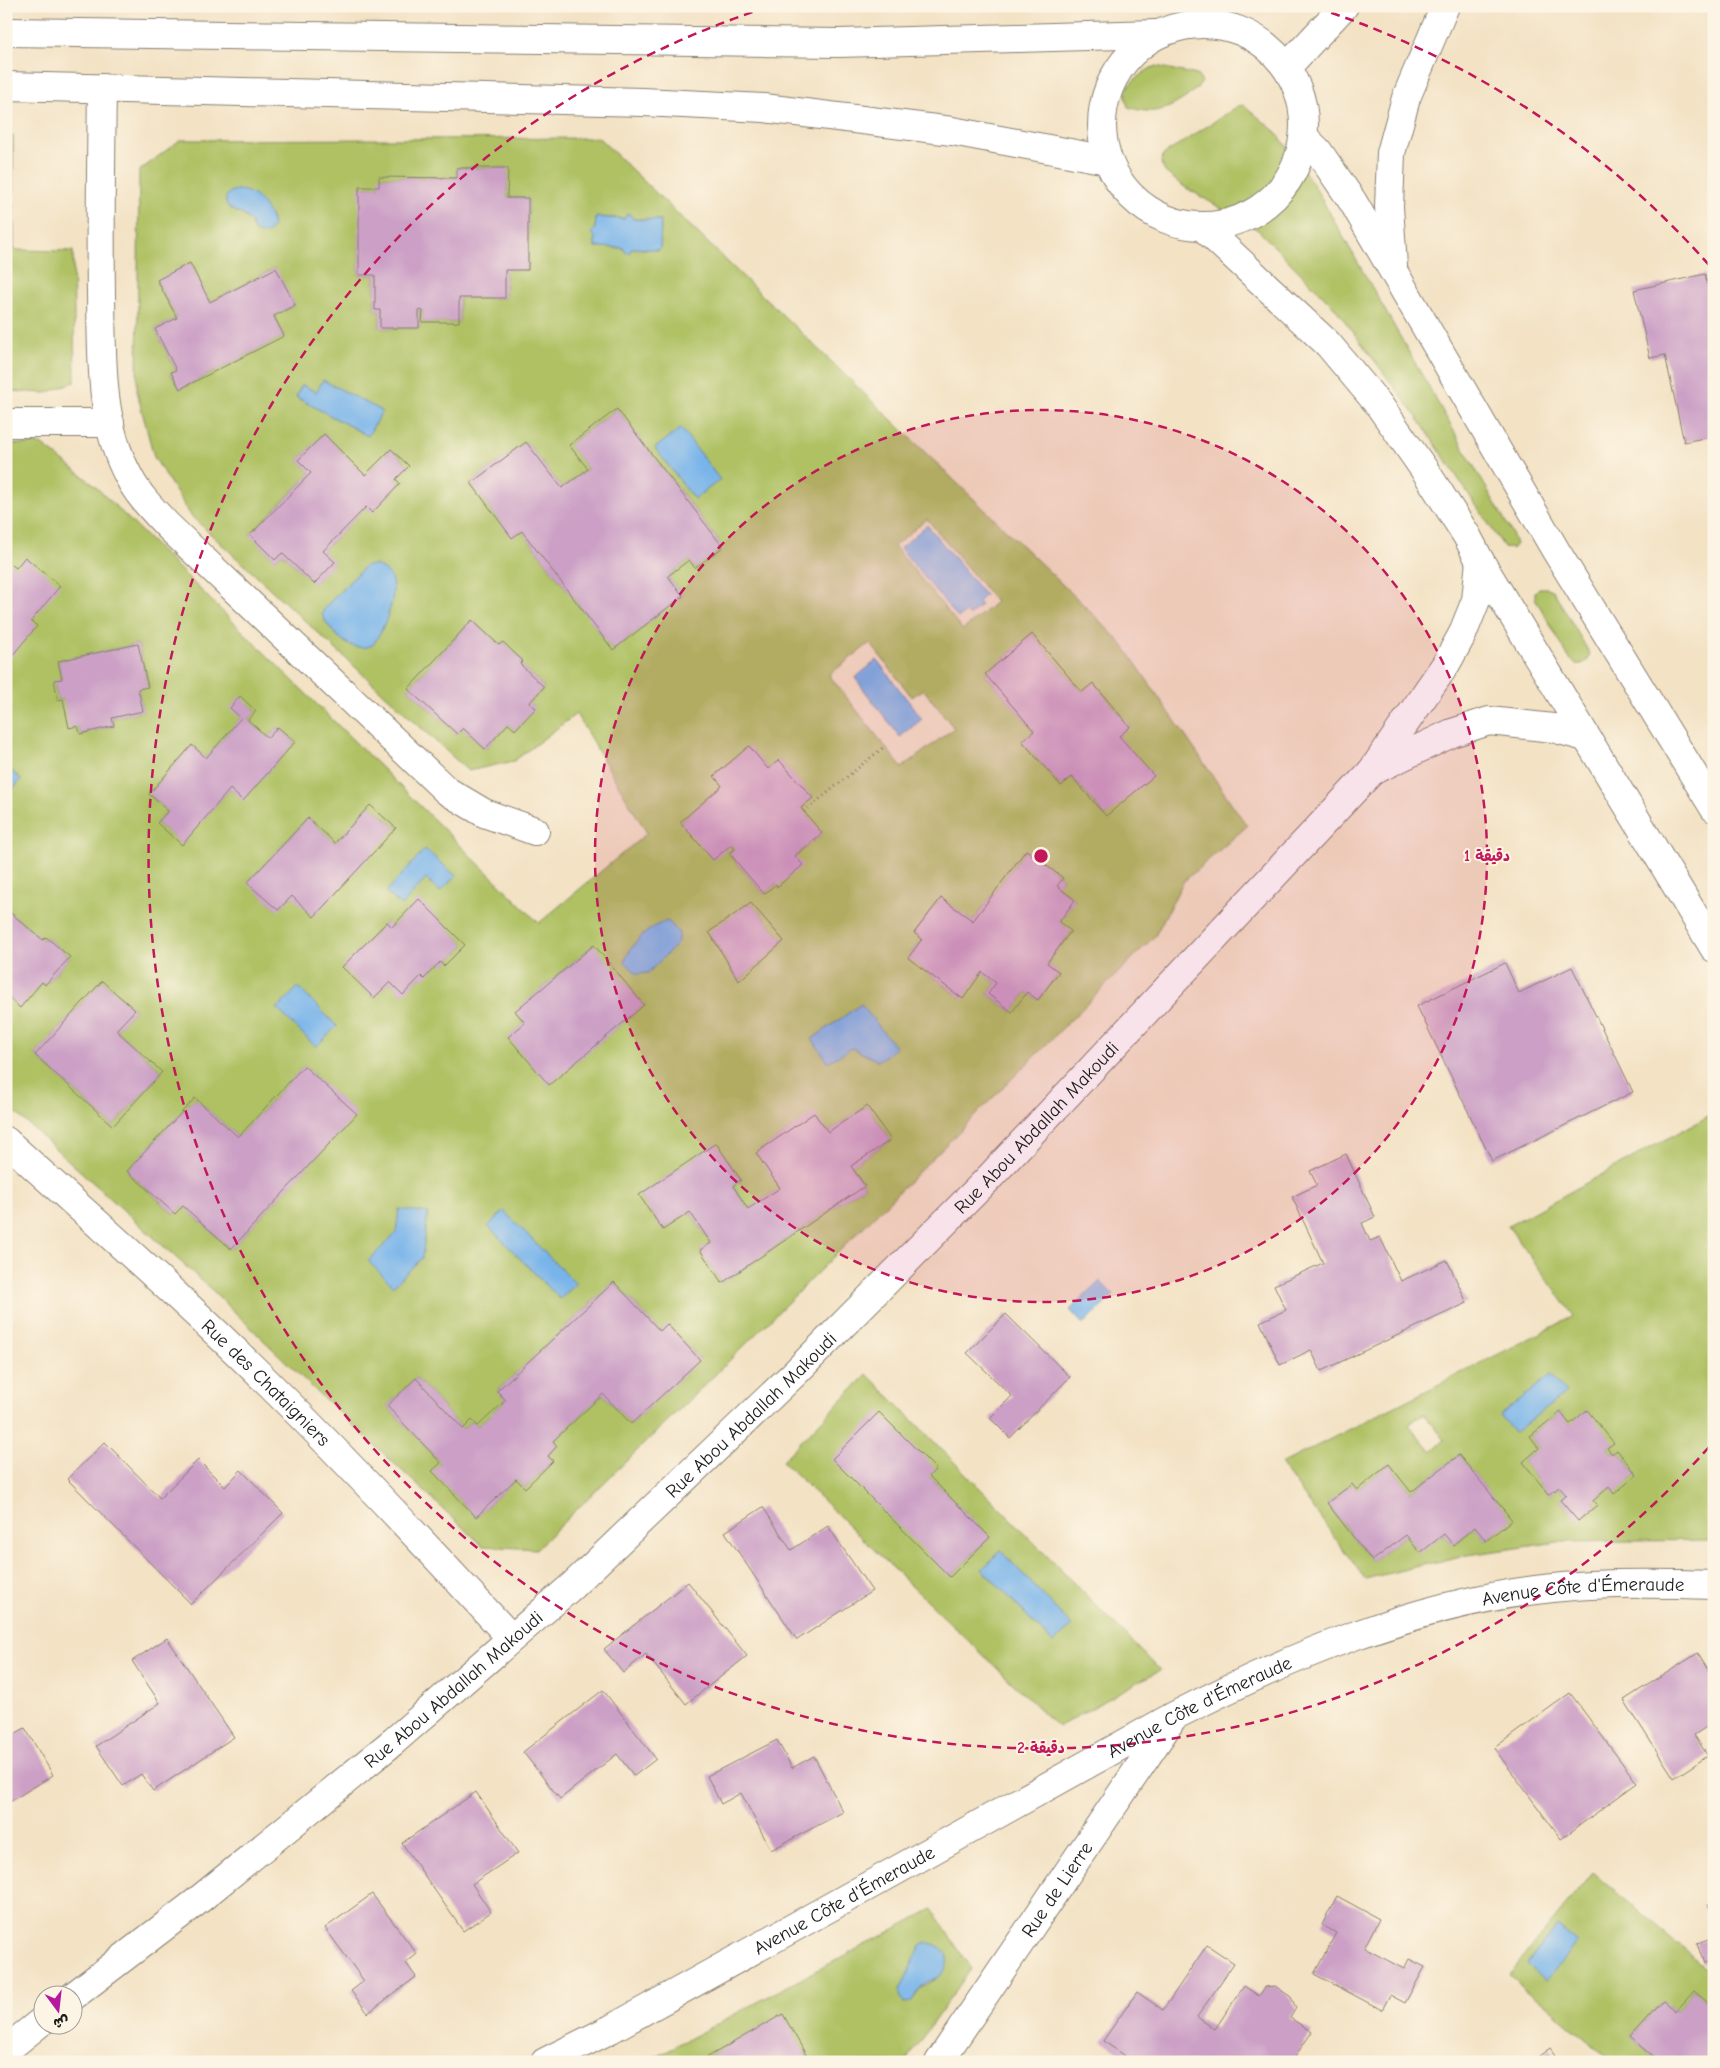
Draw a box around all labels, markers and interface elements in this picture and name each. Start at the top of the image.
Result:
centre of rings [1032,847,1050,865]
text: 1 دقيقة [1464,847,1510,865]
street label: Rue Abou Abdallah Makoudi [950,1037,1124,1219]
street label: Rue des Chataigniers [197,1315,334,1451]
street label: Rue Abou Abdallah Makoudi [661,1328,841,1503]
street label: Avenue Côte d'Émeraude [1480,1574,1685,1611]
street label: Rue Abou Abdallah Makoudi [360,1607,547,1773]
street label: Avenue Côte d'Émeraude [1104,1652,1295,1763]
text: 2 دقيقة [1017,1739,1065,1757]
street label: Rue de Lierre [1017,1838,1097,1942]
street label: Avenue Côte d'Émeraude [750,1841,938,1960]
north arrow [32,1986,82,2036]
text: ش [52,2012,71,2032]

